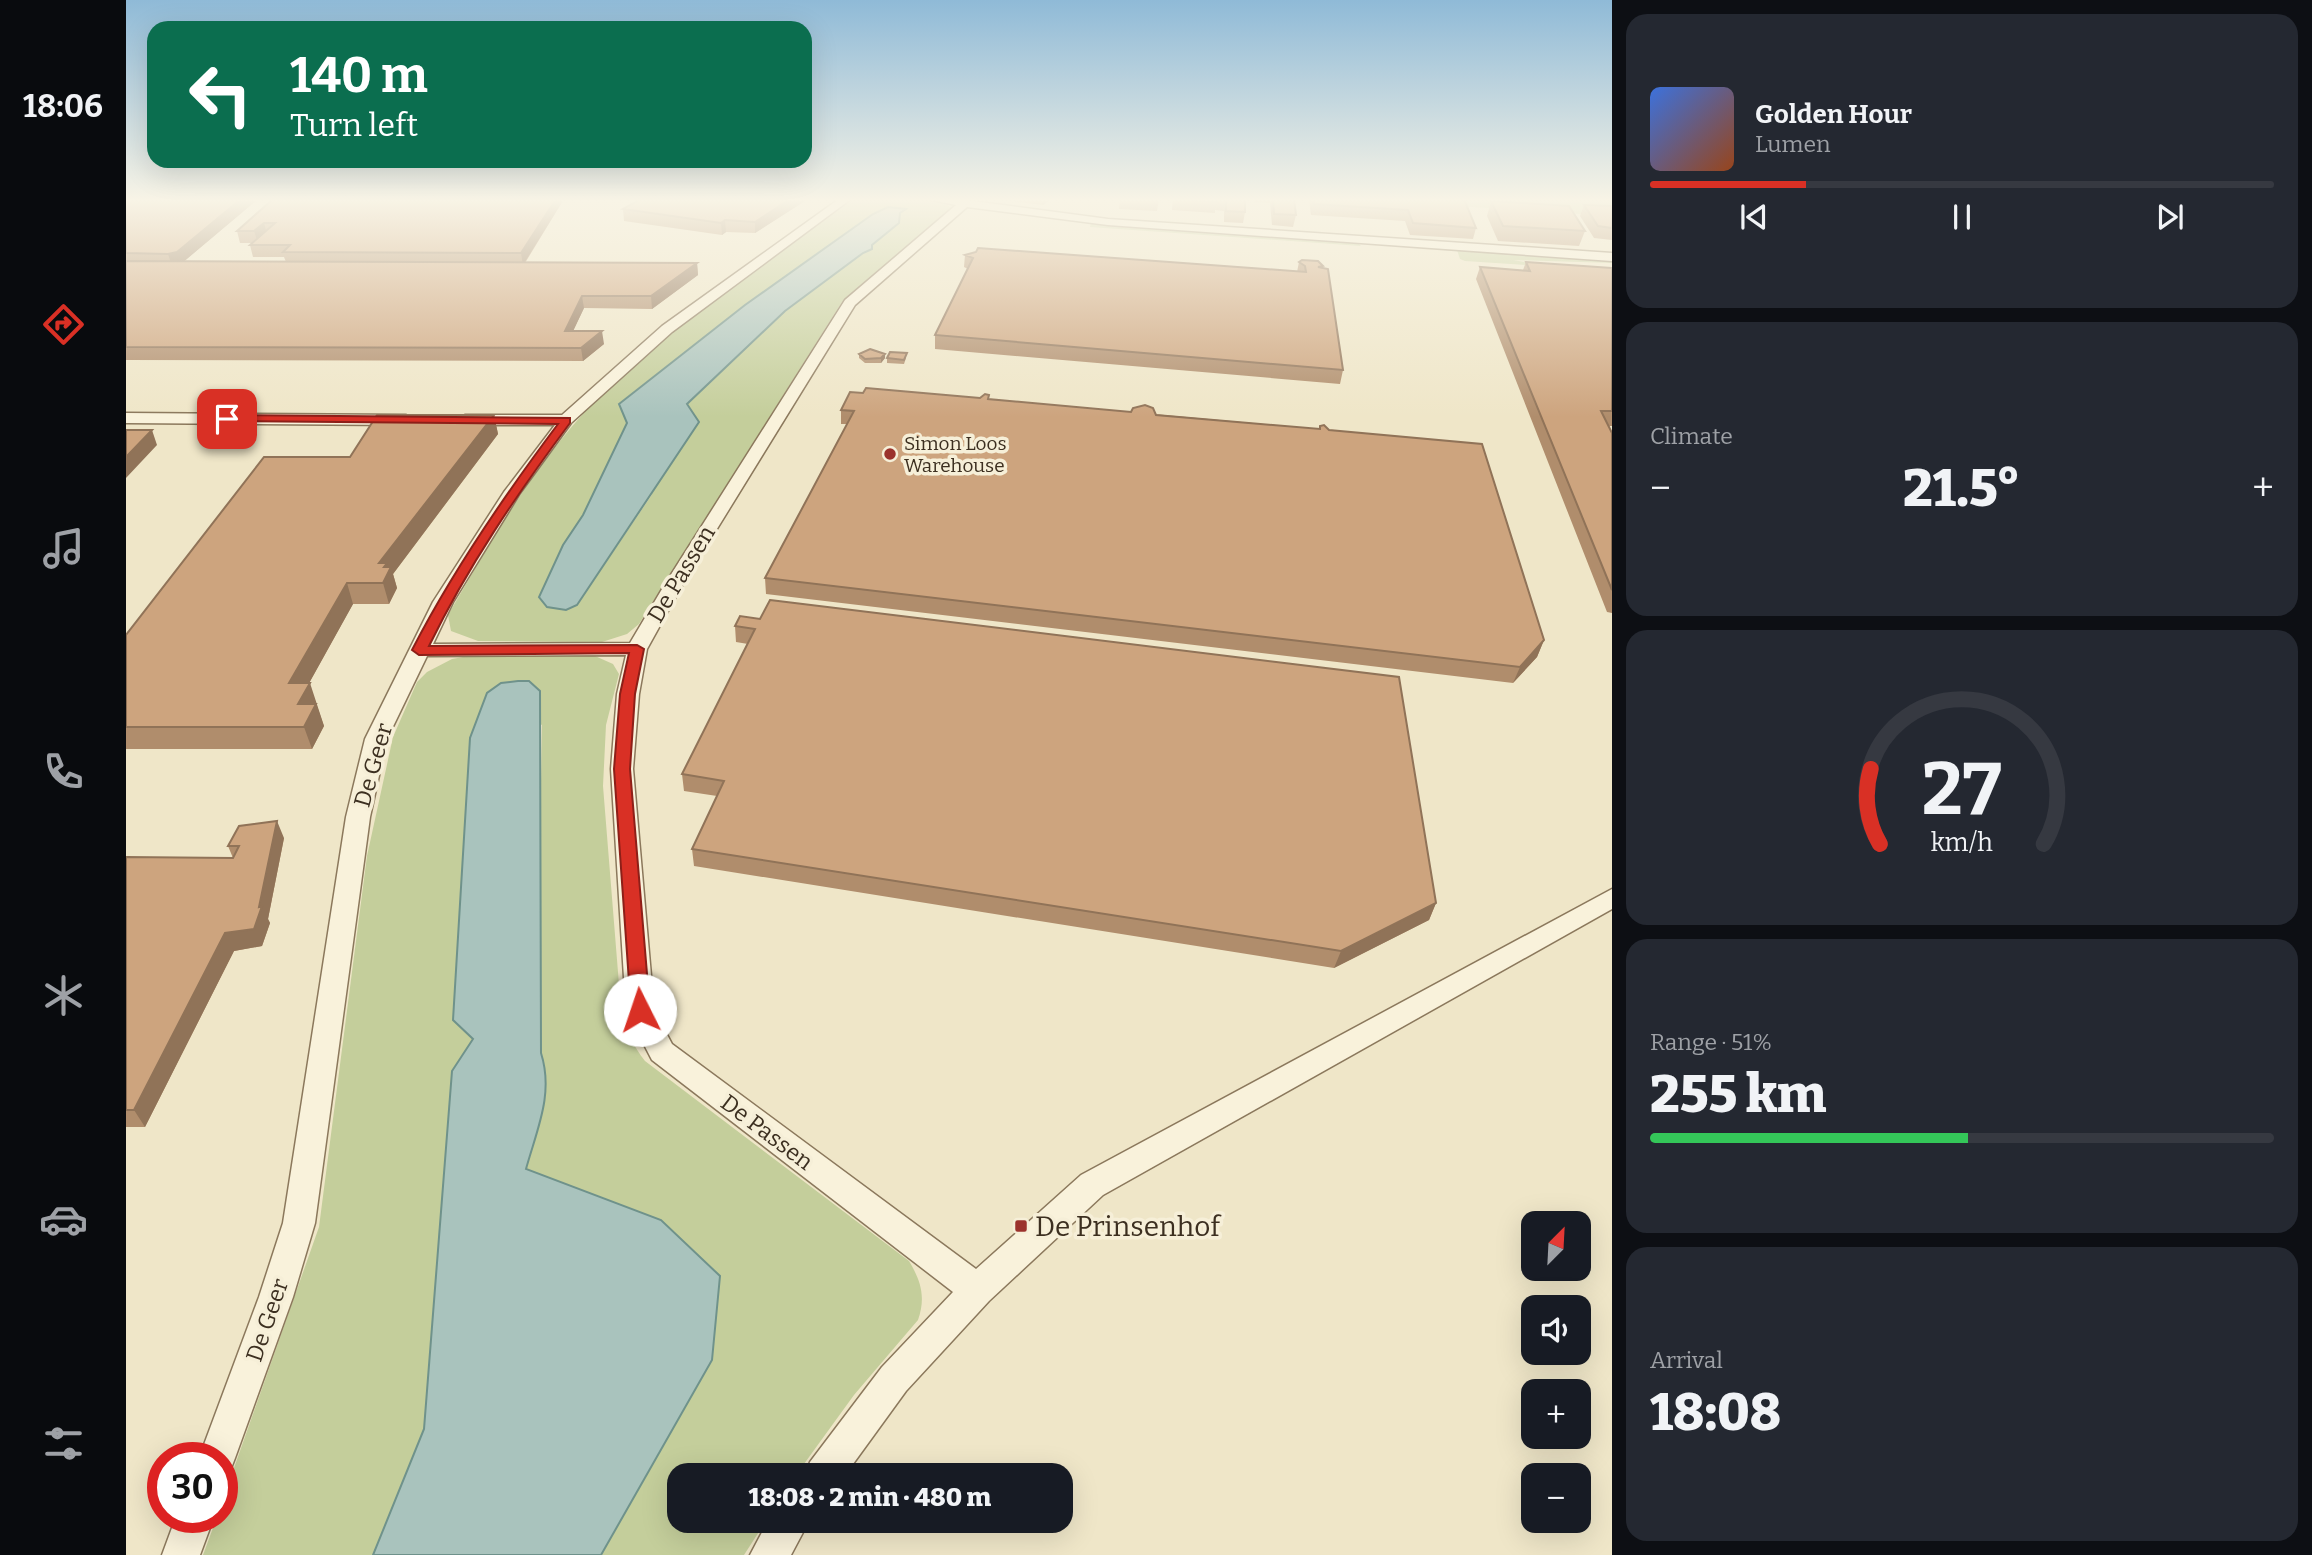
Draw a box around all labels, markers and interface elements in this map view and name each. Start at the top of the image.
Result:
text: 140 m [290,46,428,105]
icon: left [175,49,266,140]
text: 18:06 [23,87,103,125]
text: Golden Hour [1755,99,1912,130]
text: Turn left [290,106,418,144]
text: Lumen [1755,130,1831,158]
icon: previous [1735,198,1773,236]
icon: pause [1943,198,1981,236]
icon: next [2151,198,2189,236]
icon: directions [39,300,88,349]
pin [197,389,257,449]
icon: arrive [208,400,246,438]
text: Climate [1650,422,1733,450]
place label: Simon Loos Warehouse [904,432,1007,477]
marker: Simon Loos Warehouse [882,446,898,462]
text: 21.5° [1903,457,2020,520]
text: − [1650,465,1671,511]
text: + [2252,465,2274,511]
street label: De Passen [641,520,721,628]
icon: music [39,524,88,573]
street label: De Geer [348,720,398,810]
text: 27 [1922,746,2002,833]
icon: phone [39,747,88,796]
text: km/h [1931,827,1993,857]
icon: climate [39,971,88,1020]
position arrow [603,973,677,1047]
text: Range · 51% [1650,1028,1772,1056]
text: 255 km [1650,1063,1827,1126]
street label: De Passen [715,1088,819,1176]
icon: car [39,1195,88,1244]
place label: De Prinsenhof [1035,1210,1222,1243]
north arrow [1521,1211,1591,1281]
map controls [1521,1211,1591,1533]
marker: De Prinsenhof [1013,1218,1029,1234]
street label: De Geer [240,1275,294,1365]
button: sound [1521,1295,1591,1365]
text: Arrival [1650,1346,1723,1374]
button: + [1521,1379,1591,1449]
text: 18:08 [1650,1381,1781,1444]
icon: filters [39,1419,88,1468]
speed limit sign: 30 [147,1442,238,1533]
button: − [1521,1463,1591,1533]
text: 18:08 · 2 min · 480 m [749,1482,991,1513]

